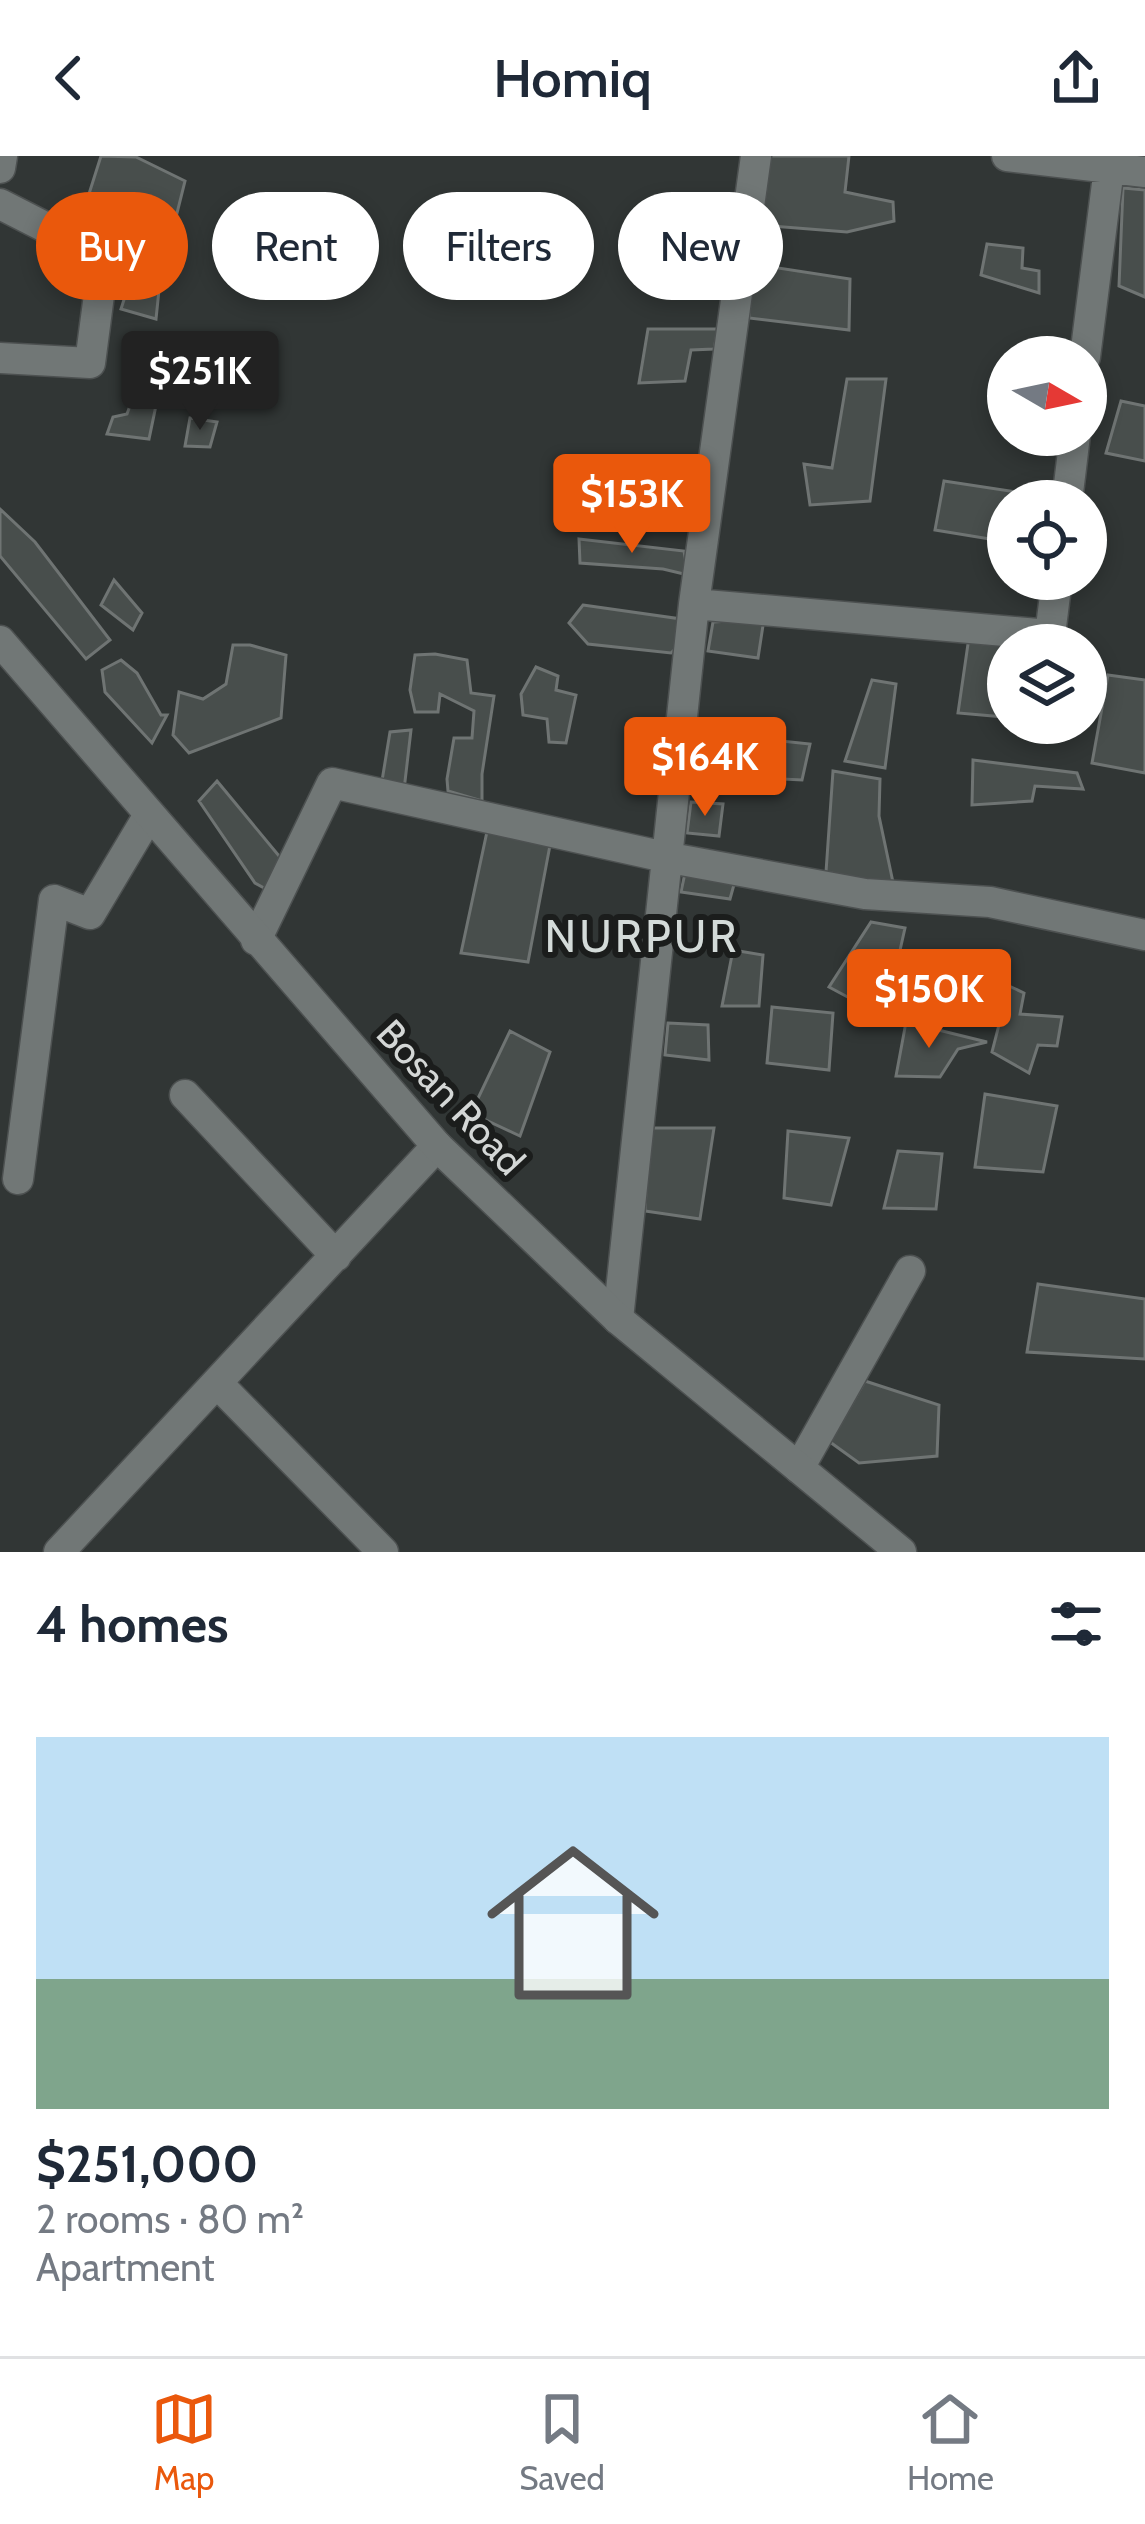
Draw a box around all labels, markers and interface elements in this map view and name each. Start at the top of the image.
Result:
icon: back [36,45,102,111]
text: Homiq [493,45,652,111]
icon: share [1043,45,1109,111]
chip: Buy [36,192,188,300]
chip: Rent [212,192,379,300]
chip: Filters [403,192,594,300]
chip: New [618,192,783,300]
pin: $251K [116,331,284,433]
north arrow [987,336,1107,456]
map controls [987,336,1107,744]
text: $251K [148,346,252,394]
pin: $153K [548,454,716,556]
text: $153K [580,469,684,517]
button: locate [987,480,1107,600]
button: layers [987,624,1107,744]
pin: $164K [621,717,789,819]
text: $164K [651,732,759,780]
district label: NURPUR [545,909,739,963]
pin: $150K [845,949,1013,1051]
text: $150K [874,964,984,1012]
street label: Bosan Road [367,1009,535,1185]
icon: filters [1043,1591,1109,1657]
text: 4 homes [36,1593,228,1655]
icon: home [465,1815,681,2031]
text: $251,000 [36,2133,258,2195]
text: 2 rooms · 80 m² [36,2195,304,2243]
text: Apartment [36,2243,215,2291]
tab: Map [151,2386,217,2498]
tab: Saved [519,2386,605,2498]
tab: Home [907,2386,994,2498]

